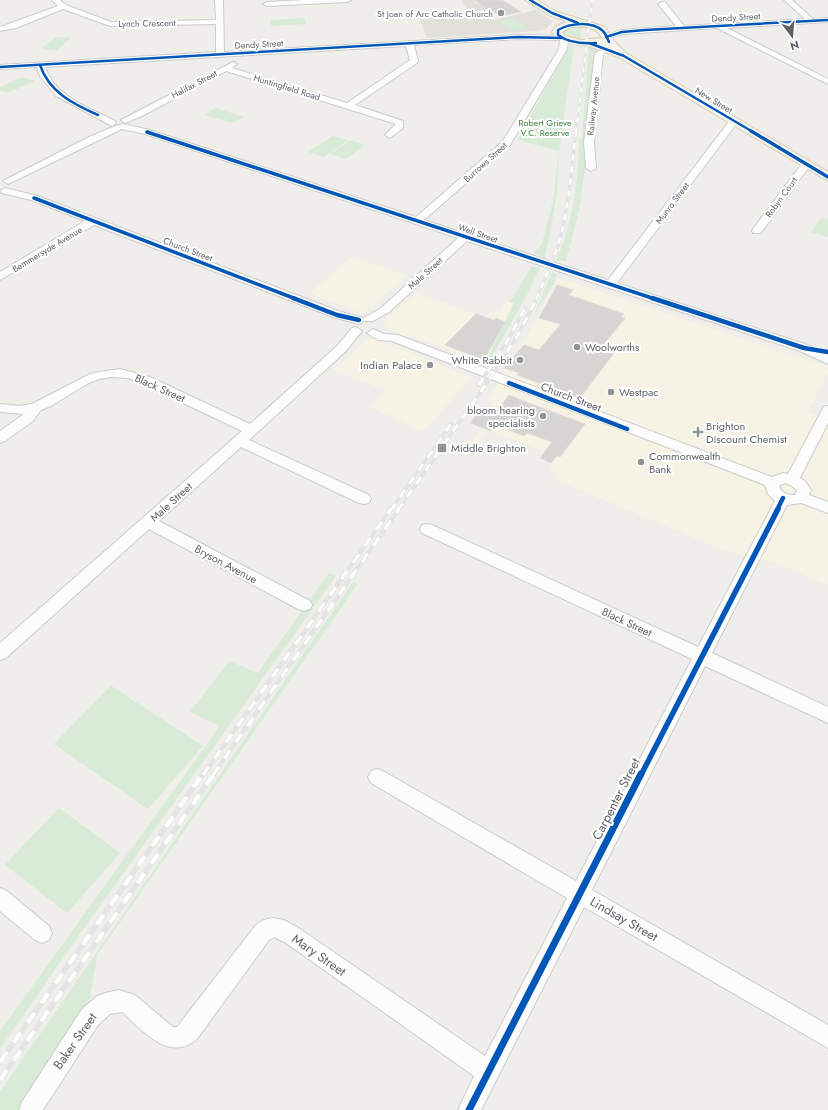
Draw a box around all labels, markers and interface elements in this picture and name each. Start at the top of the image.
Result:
place label: St Joan of Arc Catholic Church [377,7,493,20]
marker: St Joan of Arc Catholic Church [496,8,506,18]
street label: Dendy Street [711,9,762,25]
street label: Lynch Crescent [118,16,177,30]
north arrow [772,16,812,56]
street label: Dendy Street [234,36,285,52]
text: N [788,37,801,55]
street label: Halifax Street [169,66,220,101]
street label: Huntingfield Road [252,71,322,103]
street label: Railway Avenue [583,76,603,136]
street label: New Street [693,84,736,117]
park label: Robert Grieve V.C. Reserve [518,116,572,139]
street label: Burrows Street [460,138,510,185]
street label: Robyn Court [762,173,801,220]
street label: Munro Street [652,179,692,226]
street label: Well Street [456,220,500,246]
street label: Bemmersyde Avenue [10,223,85,275]
street label: Church Street [161,234,215,265]
street label: Male Street [405,253,446,292]
place label: Woolworths [585,339,640,355]
marker: Woolworths [572,342,582,352]
place label: White Rabbit [451,352,512,368]
marker: White Rabbit [515,355,525,365]
place label: Indian Palace [360,357,422,373]
marker: Indian Palace [425,360,435,370]
street label: Black Street [132,370,188,406]
street label: Church Street [539,378,604,416]
place label: Westpac [619,384,659,400]
marker: Westpac [606,387,616,397]
place label: bloom hearing specialists [467,402,536,431]
marker: bloom hearing specialists [538,411,548,421]
place label: Brighton Discount Chemist [706,418,787,447]
marker: Brighton Discount Chemist [693,427,703,437]
place label: Middle Brighton [451,440,526,456]
marker: Middle Brighton [436,442,448,454]
place label: Commonwealth Bank [649,448,721,477]
marker: Commonwealth Bank [636,457,646,467]
street label: Male Street [146,478,196,525]
street label: Bryson Avenue [192,541,260,587]
street label: Black Street [599,603,655,641]
street label: Carpenter Street [587,754,645,843]
street label: Lindsay Street [587,892,662,947]
street label: Mary Street [288,929,351,981]
street label: Baker Street [49,1008,102,1073]

